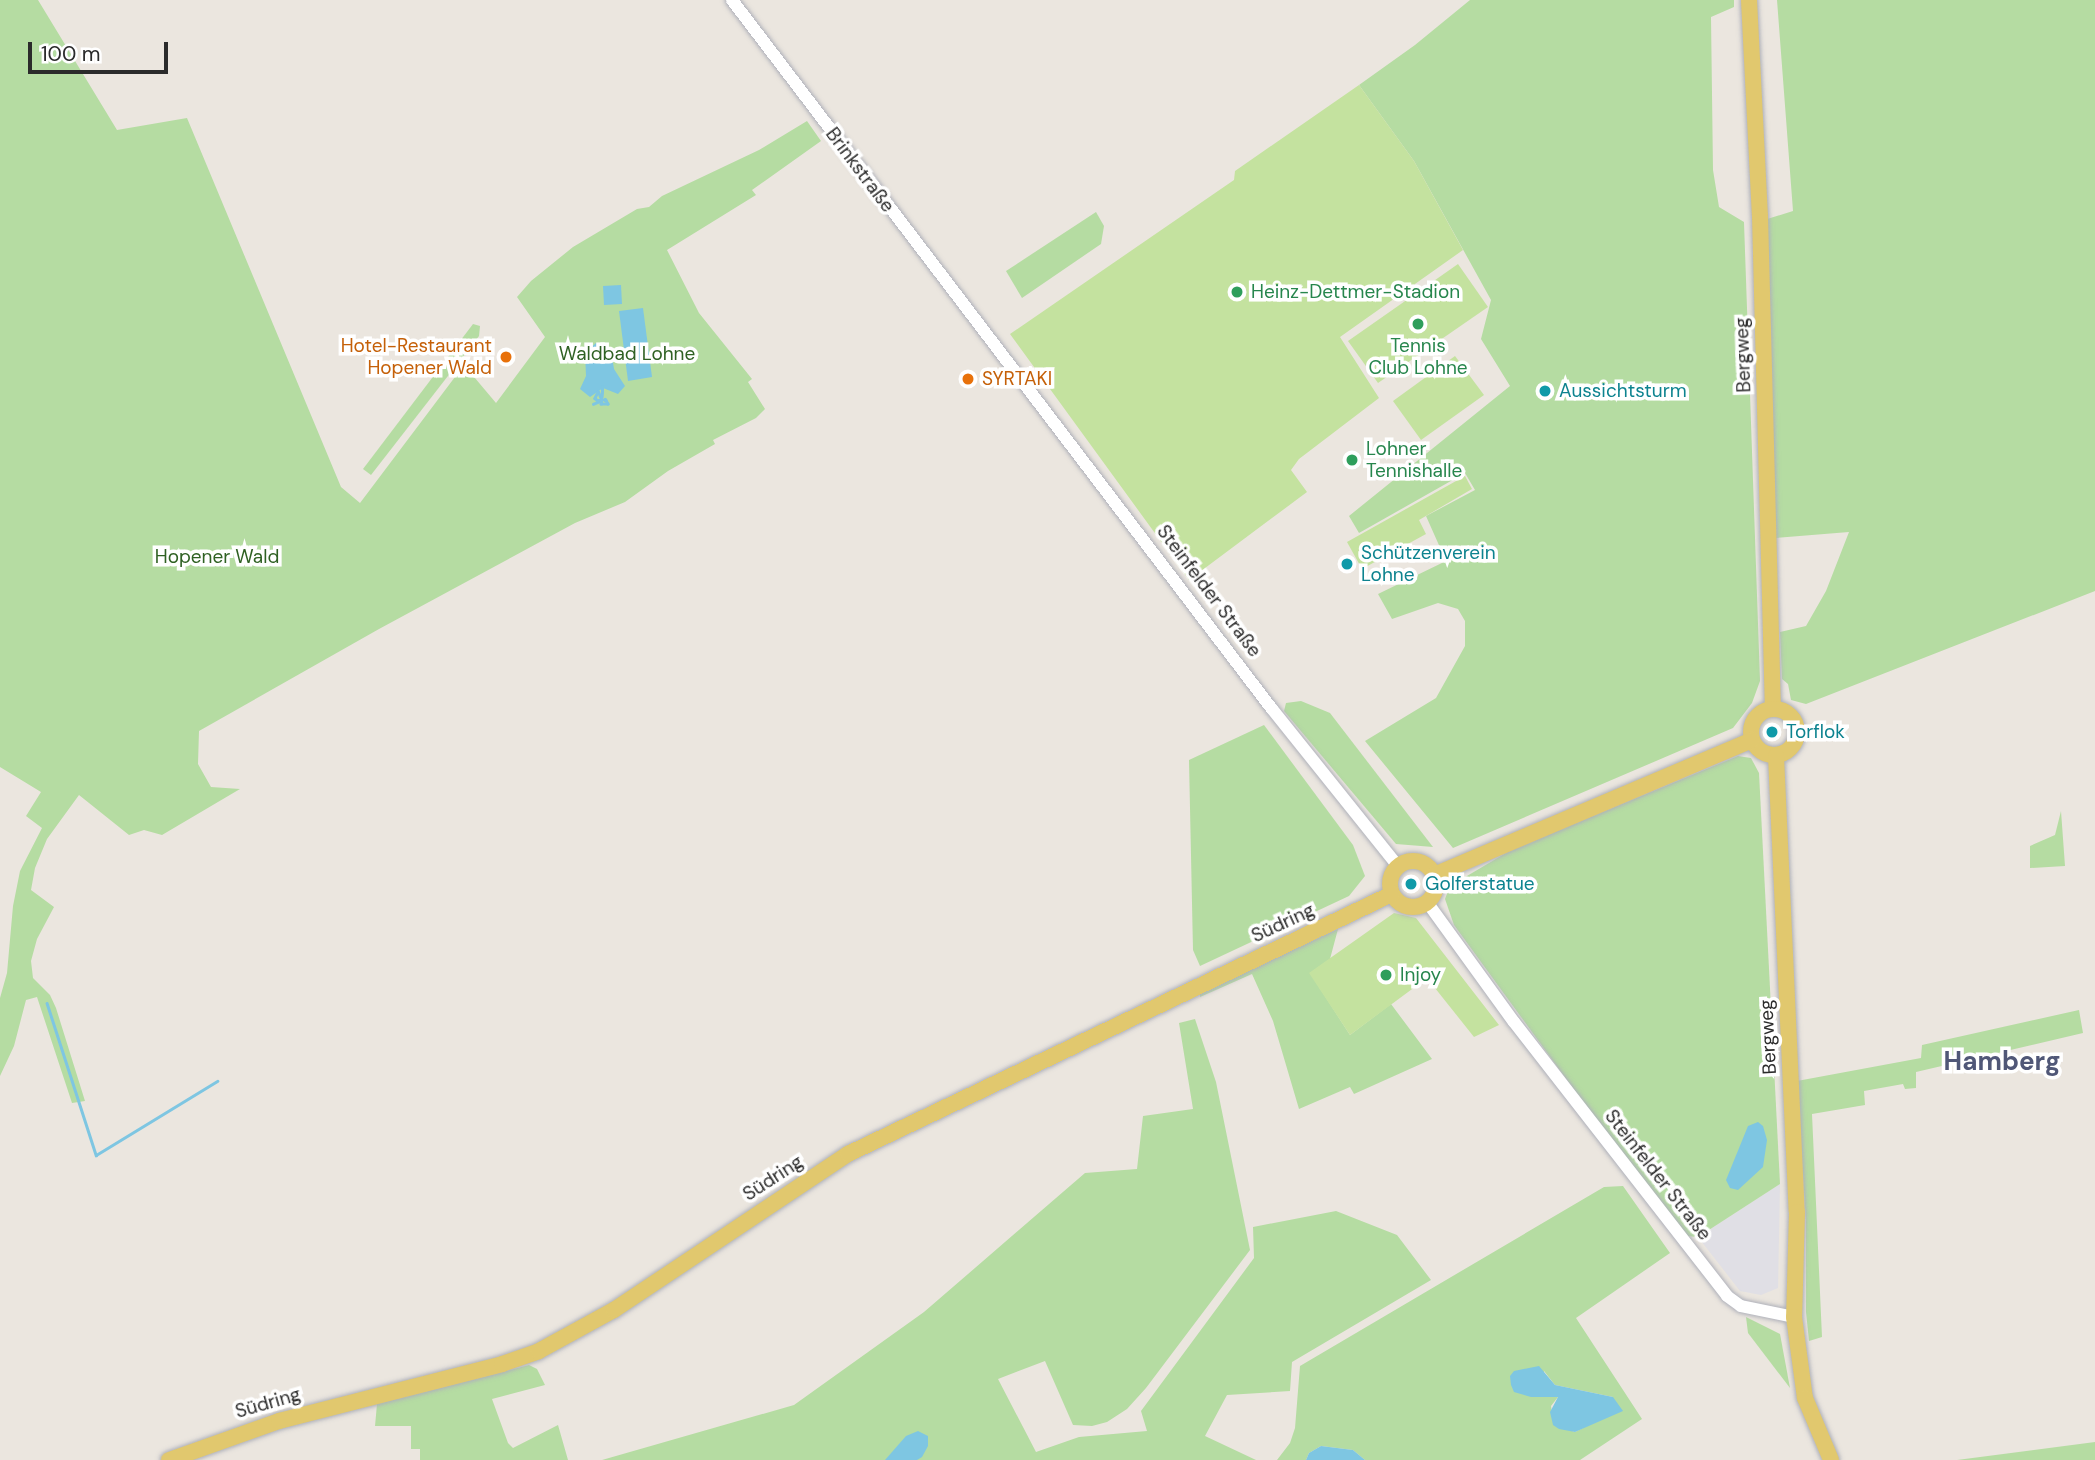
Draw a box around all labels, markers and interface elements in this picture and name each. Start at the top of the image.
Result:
scale bar [32,28,172,72]
text: 100 m [41,40,101,68]
street label: Brinkstraße [821,123,899,217]
place label: Heinz-Dettmer-Stadion [1251,281,1460,303]
marker: Heinz-Dettmer-Stadion [1229,284,1245,300]
marker: Tennis Club Lohne [1410,316,1426,332]
street label: Bergweg [1730,317,1756,393]
place label: Hotel-Restaurant Hopener Wald [341,335,492,379]
place label: Tennis Club Lohne [1368,335,1468,379]
park label: Waldbad Lohne [559,343,695,365]
marker: Hotel-Restaurant Hopener Wald [498,349,514,365]
place label: SYRTAKI [982,368,1052,390]
marker: SYRTAKI [960,371,976,387]
place label: Aussichtsturm [1559,380,1687,402]
marker: Aussichtsturm [1537,383,1553,399]
place label: Lohner Tennishalle [1366,438,1462,482]
marker: Lohner Tennishalle [1344,452,1360,468]
street label: Steinfelder Straße [1152,521,1266,661]
place label: Schützenverein Lohne [1361,542,1496,586]
park label: Hopener Wald [155,546,279,568]
marker: Schützenverein Lohne [1339,556,1355,572]
place label: Torflok [1786,721,1845,743]
marker: Torflok [1764,724,1780,740]
place label: Golferstatue [1425,873,1535,895]
marker: Golferstatue [1403,876,1419,892]
street label: Südring [1248,899,1318,947]
place label: Injoy [1400,964,1441,986]
marker: Injoy [1378,967,1394,983]
street label: Bergweg [1755,999,1781,1075]
district label: Hamberg [1944,1046,2060,1078]
street label: Steinfelder Straße [1600,1105,1716,1245]
street label: Südring [739,1150,807,1206]
street label: Südring [233,1383,303,1423]

